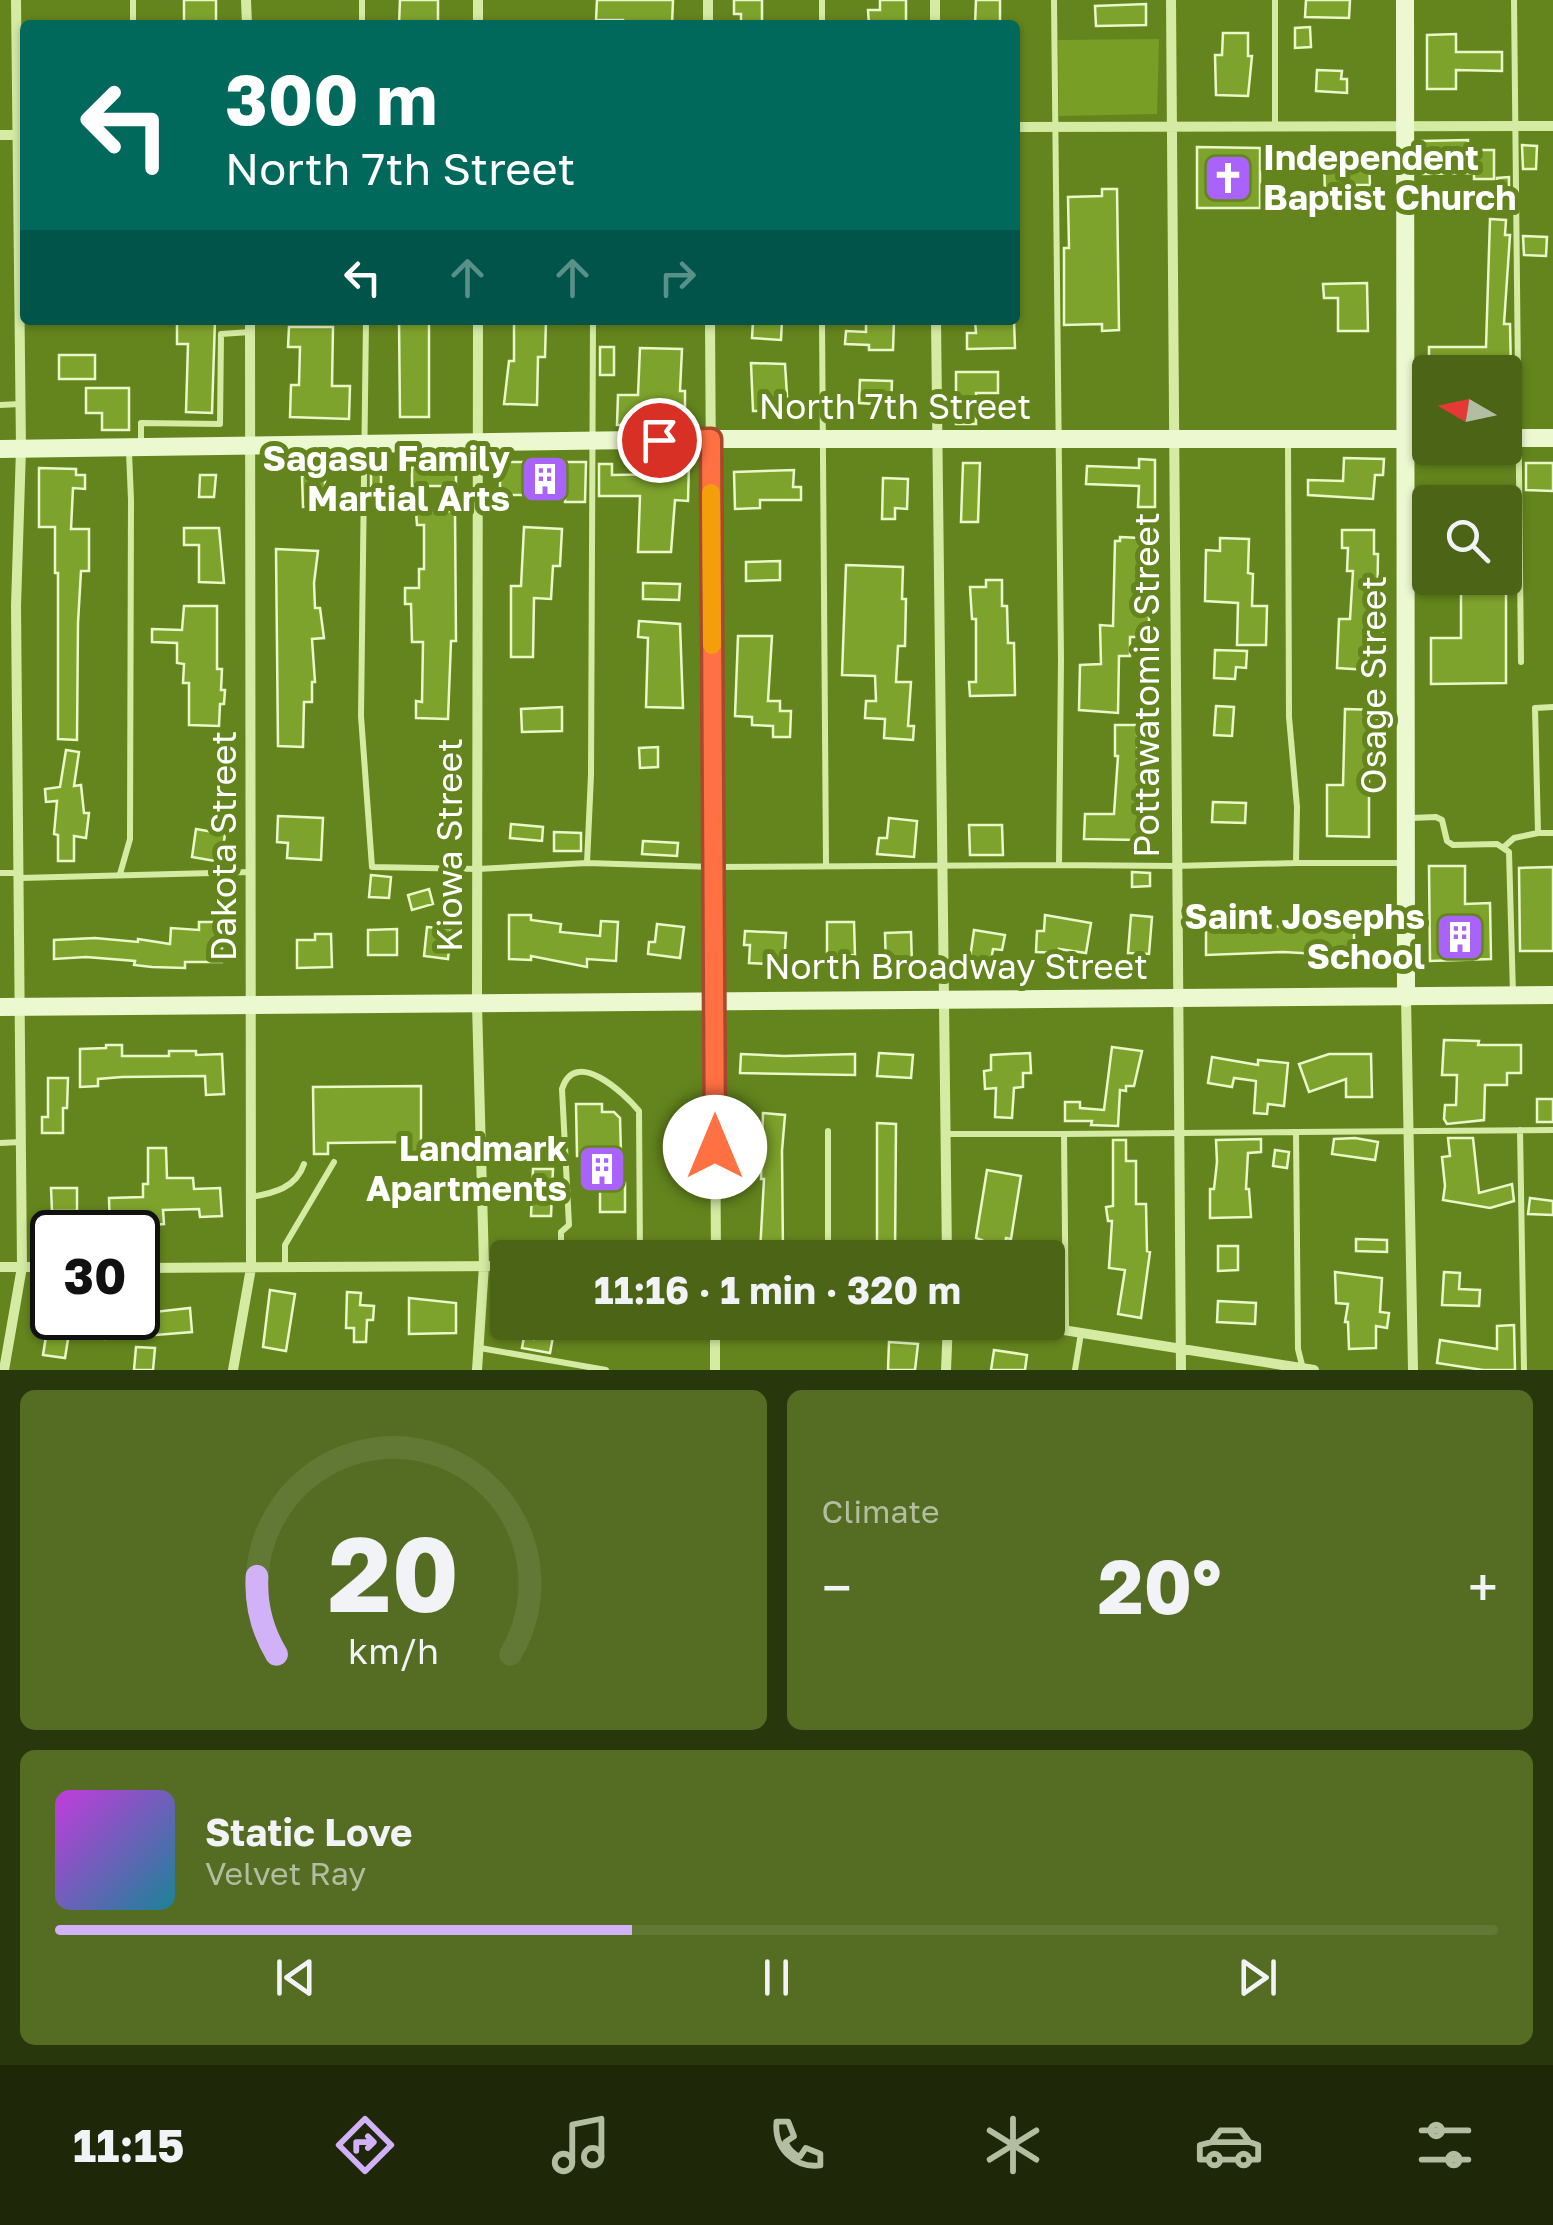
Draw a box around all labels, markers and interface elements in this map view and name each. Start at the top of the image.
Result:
text: 300 m [225,56,437,140]
icon: left [60,60,190,190]
place label: Independent Baptist Church [1263,136,1516,218]
text: North 7th Street [225,141,576,195]
church icon: Independent Baptist Church [1202,152,1254,204]
icon: left [335,250,390,305]
icon: ahead [440,250,495,305]
icon: ahead [545,250,600,305]
icon: right [650,250,705,305]
north arrow [1412,355,1522,465]
map controls [1412,355,1522,595]
street label: North 7th Street [759,385,1031,427]
pin [617,398,702,483]
icon: arrive [632,413,687,468]
place label: Sagasu Family Martial Arts [263,437,510,519]
building icon: Sagasu Family Martial Arts [519,453,571,505]
button: search [1412,485,1522,595]
street label: Pottawatomie Street [1125,512,1167,858]
street label: Osage Street [1352,576,1394,794]
street label: Dakota Street [202,731,244,961]
street label: Kiowa Street [428,738,470,952]
place label: Saint Josephs School [1184,895,1425,977]
building icon: Saint Josephs School [1434,911,1486,963]
street label: North Broadway Street [764,945,1148,987]
position arrow [663,1095,767,1199]
place label: Landmark Apartments [366,1127,567,1209]
building icon: Landmark Apartments [576,1143,628,1195]
speed limit sign: 30 [30,1210,160,1340]
text: 11:16 · 1 min · 320 m [594,1267,961,1312]
text: Climate [822,1492,940,1530]
text: 20 [328,1510,459,1635]
text: 20° [1098,1540,1222,1631]
text: − [822,1554,852,1620]
text: + [1468,1554,1498,1620]
text: km/h [348,1629,439,1672]
text: Static Love [205,1809,412,1854]
text: Velvet Ray [205,1854,366,1892]
icon: previous [268,1950,323,2005]
icon: pause [749,1950,804,2005]
icon: next [1230,1950,1285,2005]
icon: directions [330,2110,400,2180]
icon: music [546,2110,616,2180]
icon: phone [762,2110,832,2180]
icon: climate [978,2110,1048,2180]
icon: car [1194,2110,1264,2180]
icon: filters [1410,2110,1480,2180]
text: 11:15 [73,2118,184,2172]

